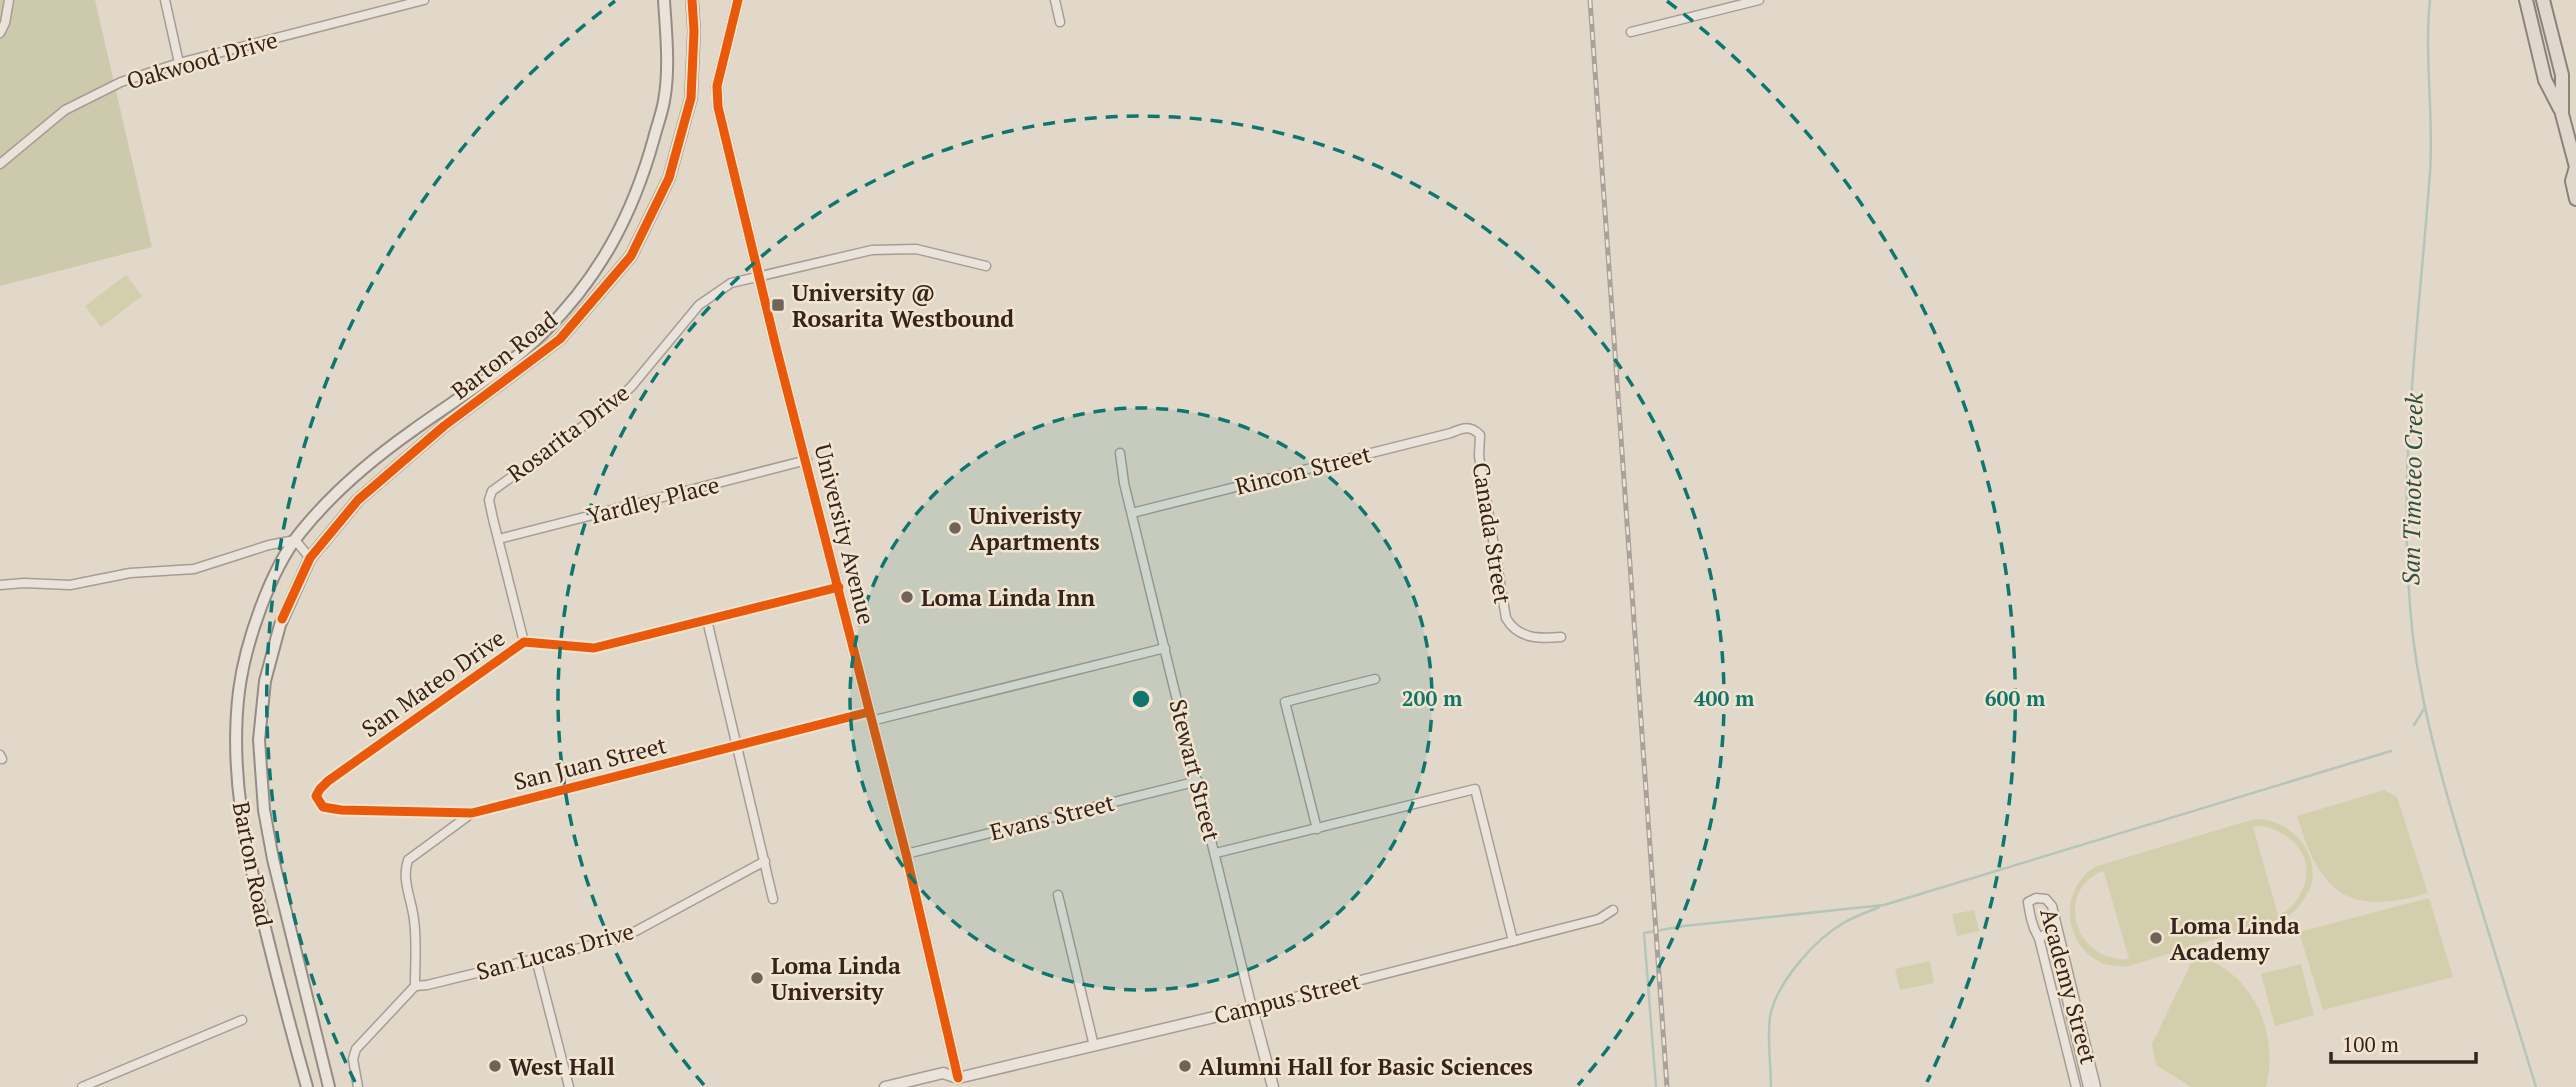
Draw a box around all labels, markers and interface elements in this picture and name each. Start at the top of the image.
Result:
street label: Oakwood Drive [123,24,281,96]
place label: University @ Rosarita Westbound [792,277,1014,334]
marker: University @ Rosarita Westbound [770,297,786,313]
street label: Barton Road [445,304,564,406]
street label: Rosarita Drive [501,377,635,489]
water label: San Timoteo Creek [2394,392,2430,586]
street label: Rincon Street [1232,438,1375,502]
street label: University Avenue [808,440,882,628]
street label: Canada Street [1466,460,1519,607]
street label: Yardley Place [583,469,723,531]
place label: Univeristy Apartments [969,500,1100,557]
marker: Univeristy Apartments [947,520,963,536]
place label: Loma Linda Inn [921,582,1095,613]
marker: Loma Linda Inn [899,589,915,605]
street label: San Mateo Drive [355,622,511,744]
text: 200 m [1402,684,1463,712]
text: 400 m [1694,684,1755,712]
text: 600 m [1985,684,2046,712]
centre of rings [1129,687,1153,711]
street label: Stewart Street [1162,696,1228,845]
street label: San Juan Street [510,729,670,797]
street label: Evans Street [987,786,1118,847]
street label: Barton Road [226,799,280,929]
street label: Academy Street [2033,905,2105,1068]
place label: Loma Linda Academy [2170,910,2300,967]
street label: San Lucas Drive [473,915,637,987]
marker: Loma Linda Academy [2148,930,2164,946]
place label: Loma Linda University [771,950,901,1007]
street label: Campus Street [1211,965,1364,1031]
marker: Loma Linda University [749,970,765,986]
scale bar [2331,1020,2476,1064]
text: 100 m [2342,1030,2399,1058]
place label: West Hall [509,1051,615,1082]
place label: Alumni Hall for Basic Sciences [1199,1051,1533,1082]
marker: West Hall [487,1058,503,1074]
marker: Alumni Hall for Basic Sciences [1177,1058,1193,1074]

